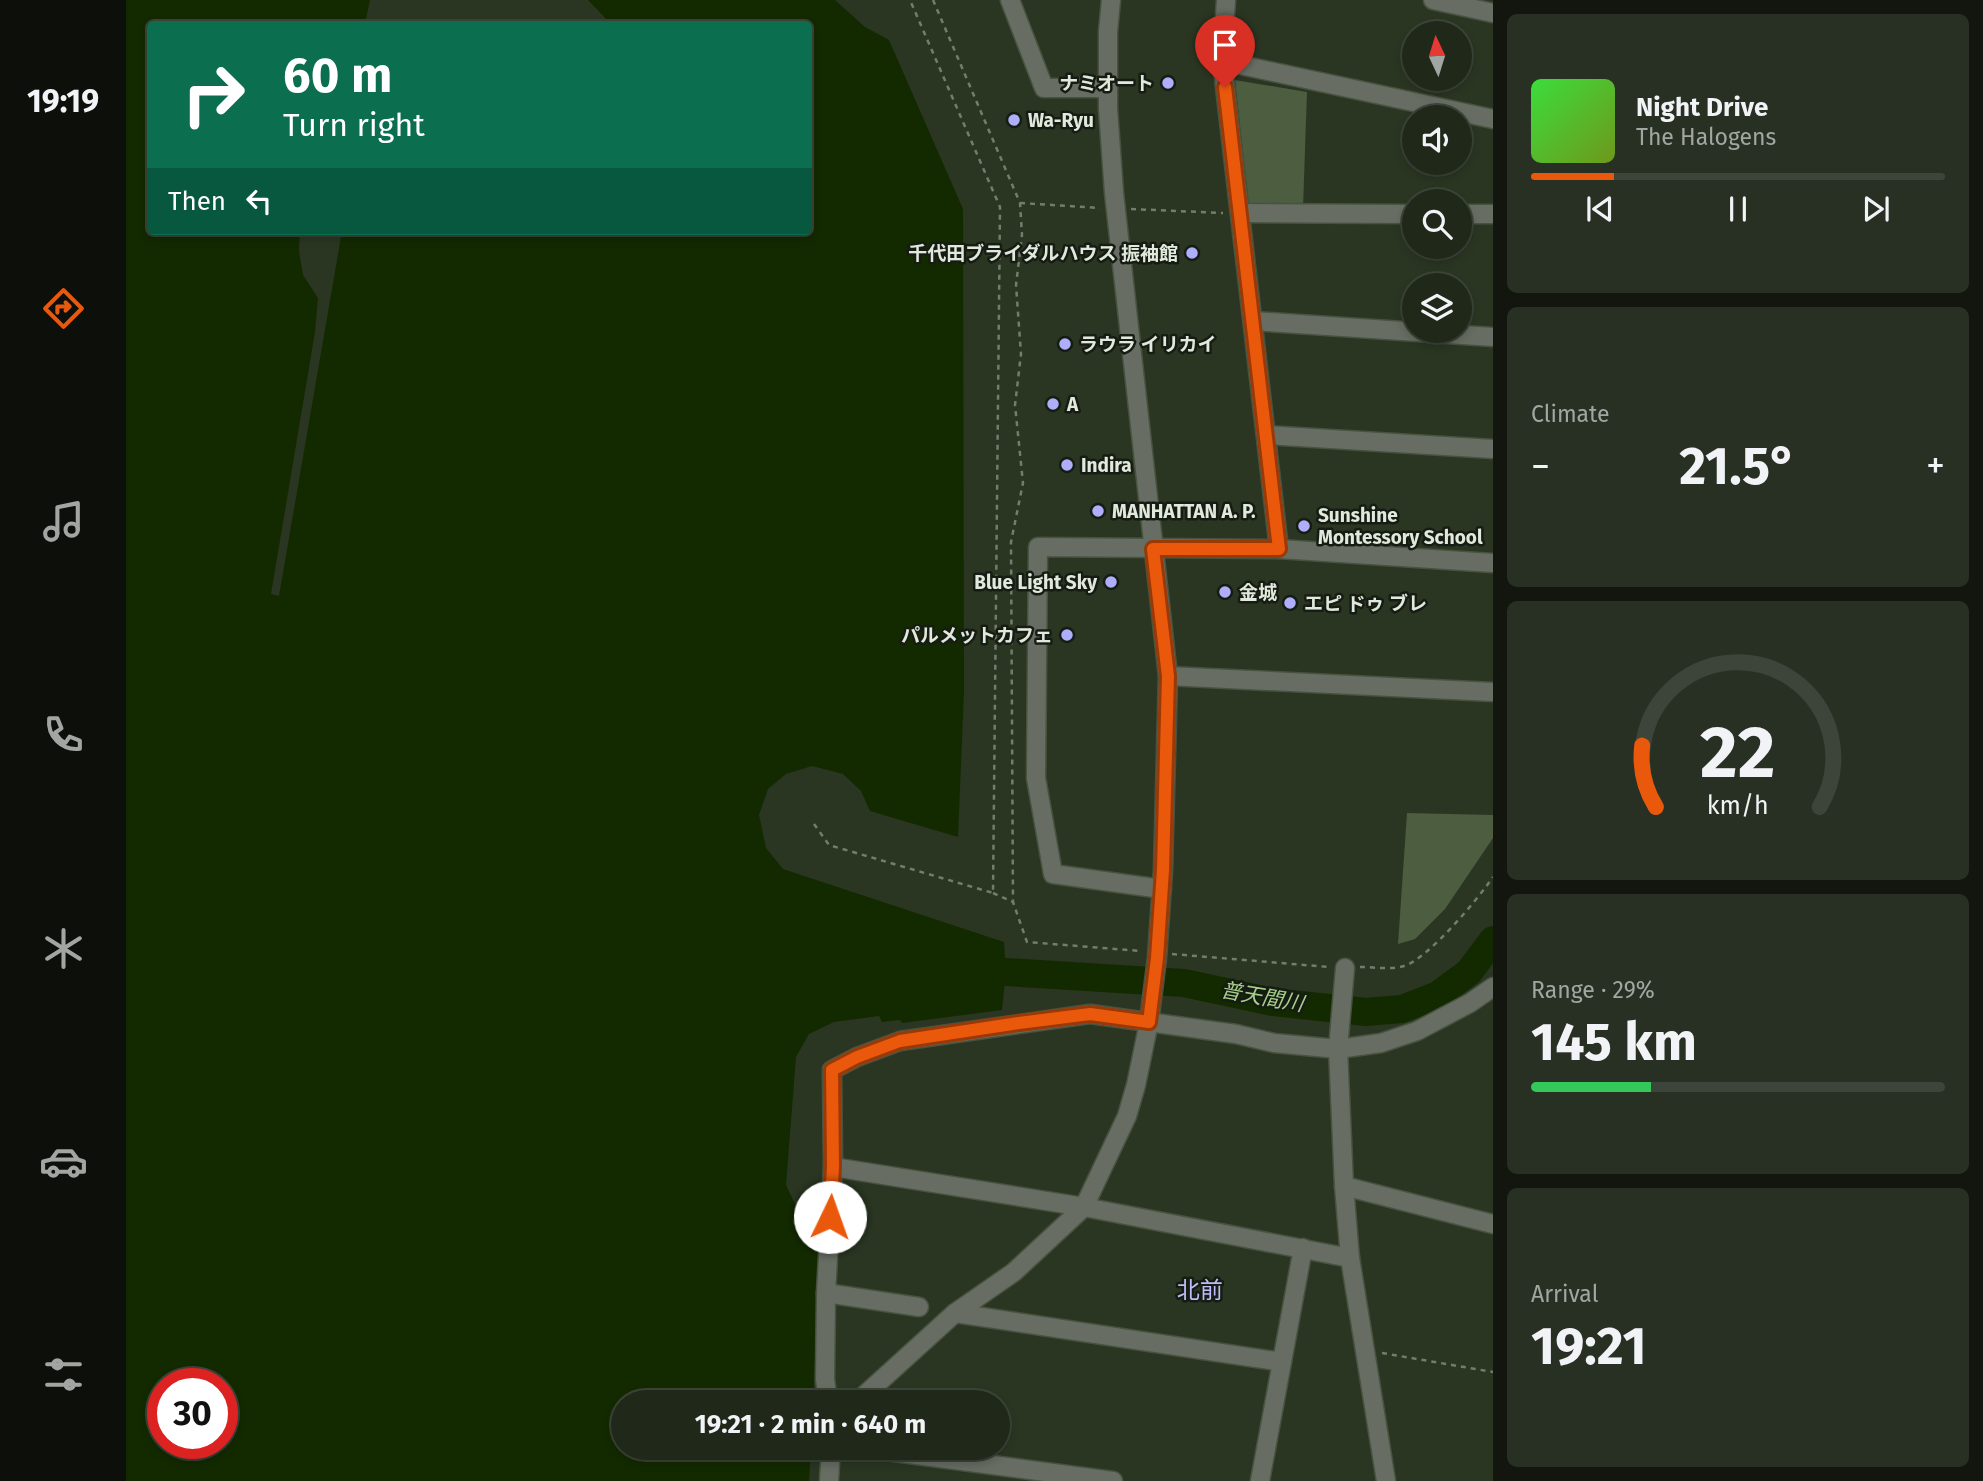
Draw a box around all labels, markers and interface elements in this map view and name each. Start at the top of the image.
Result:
pin [1195,15,1255,87]
north arrow [1402,21,1472,91]
map controls [1402,21,1472,343]
icon: arrive [1206,26,1244,64]
text: 60 m [283,46,392,105]
icon: right [168,49,259,140]
place label: ナミオート [1059,72,1154,95]
marker: ナミオート [1160,75,1176,91]
text: 19:19 [27,82,99,120]
text: Night Drive [1636,92,1768,123]
button: sound [1402,105,1472,175]
text: Turn right [283,106,425,144]
place label: Wa-Ryu [1028,109,1094,132]
marker: Wa-Ryu [1006,112,1022,128]
text: The Halogens [1636,123,1776,151]
icon: left [240,182,278,220]
text: Then [168,186,226,217]
button: search [1402,189,1472,259]
icon: previous [1581,190,1619,228]
icon: pause [1719,190,1757,228]
icon: next [1857,190,1895,228]
place label: 千代田ブライダルハウス 振袖館 [908,242,1178,265]
marker: 千代田ブライダルハウス 振袖館 [1184,245,1200,261]
button: layers [1402,273,1472,343]
icon: directions [39,284,88,333]
place label: ラウラ イリカイ [1079,333,1217,356]
marker: ラウラ イリカイ [1057,336,1073,352]
place label: A [1066,393,1079,416]
marker: A [1045,396,1061,412]
text: Climate [1531,400,1610,428]
text: 21.5° [1679,435,1797,498]
text: − [1531,443,1550,489]
text: + [1926,443,1945,489]
place label: Indira [1081,454,1132,477]
marker: Indira [1059,457,1075,473]
icon: music [39,497,88,546]
place label: MANHATTAN A. P. [1112,500,1256,523]
marker: MANHATTAN A. P. [1090,503,1106,519]
place label: Sunshine Montessory School [1318,504,1483,549]
marker: Sunshine Montessory School [1296,518,1312,534]
place label: Blue Light Sky [974,571,1097,594]
marker: Blue Light Sky [1103,574,1119,590]
place label: 金城 [1239,581,1277,604]
marker: 金城 [1217,584,1233,600]
place label: エピ ドゥ ブレ [1304,592,1427,615]
marker: エピ ドゥ ブレ [1282,595,1298,611]
place label: パルメットカフェ [901,624,1053,647]
marker: パルメットカフェ [1059,627,1075,643]
text: 22 [1700,709,1776,796]
icon: phone [39,710,88,759]
text: km/h [1707,790,1769,820]
icon: climate [39,924,88,973]
text: Range · 29% [1531,976,1655,1004]
water label: 普天間川 [1218,977,1308,1017]
text: 145 km [1531,1011,1697,1074]
icon: car [39,1137,88,1186]
position arrow [793,1180,867,1254]
district label: 北前 [1177,1276,1223,1304]
text: Arrival [1531,1280,1598,1308]
text: 19:21 [1531,1315,1647,1378]
icon: filters [39,1350,88,1399]
speed limit sign: 30 [147,1368,238,1459]
text: 19:21 · 2 min · 640 m [695,1409,926,1440]

